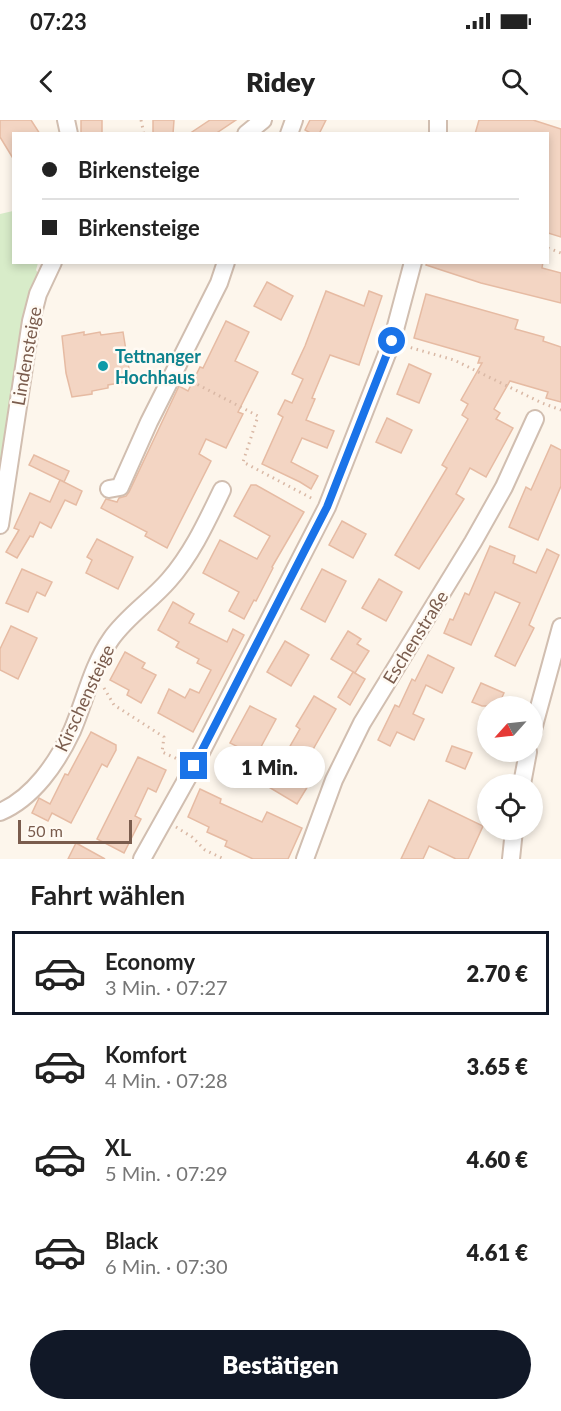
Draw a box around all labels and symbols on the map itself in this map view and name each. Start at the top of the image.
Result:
street label: Lindensteige [6,305,46,407]
route start [378,327,405,354]
place label: Tettnanger Hochhaus [115,345,201,388]
marker: Tettnanger Hochhaus [96,359,110,373]
street label: Eschenstraße [378,586,452,688]
street label: Kirschensteige [50,641,118,755]
north arrow [477,696,543,762]
callout: 1 Min. [215,745,326,787]
route end [180,752,207,779]
scale bar [18,817,132,844]

